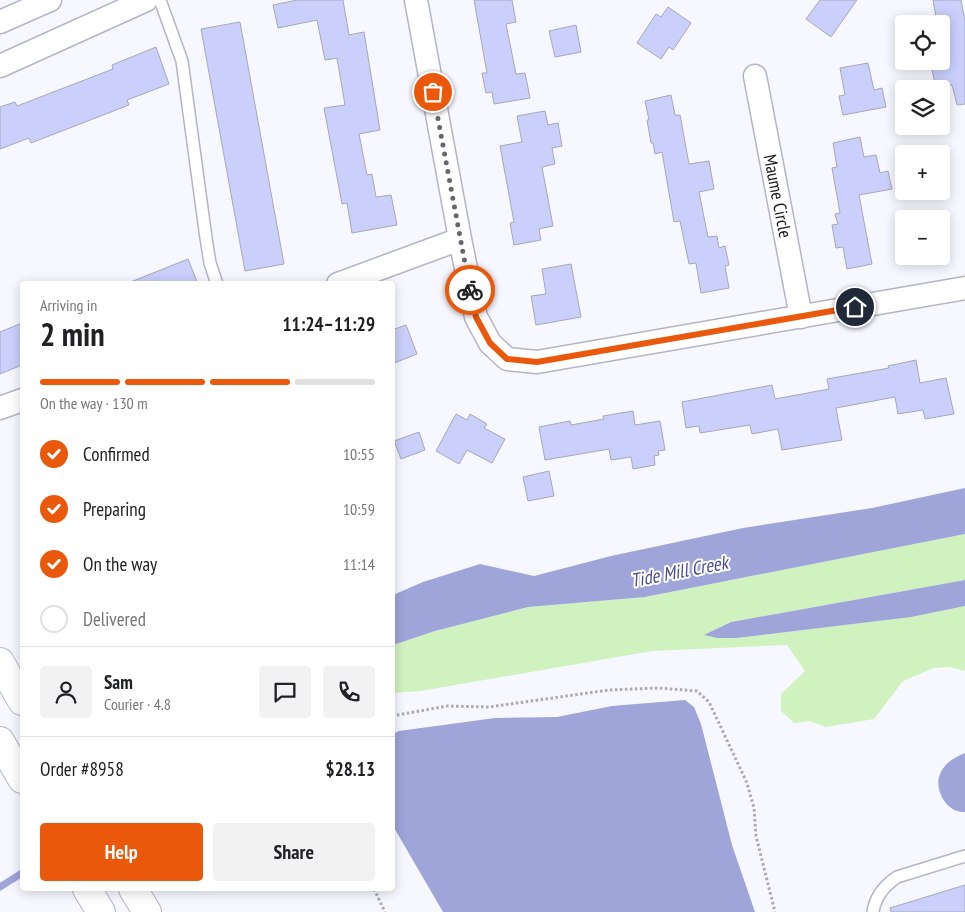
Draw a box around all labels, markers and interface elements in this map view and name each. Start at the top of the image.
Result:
map controls [895,15,950,265]
button: locate [895,15,950,70]
pin [412,71,454,113]
icon: bag [419,78,447,106]
button: layers [895,80,950,135]
button: + [895,145,950,200]
street label: Maume Circle [759,152,797,240]
button: − [895,210,950,265]
courier [445,265,495,315]
icon: bike [456,276,484,304]
pin [834,286,876,328]
icon: home [841,293,869,321]
text: Arriving in [40,295,97,315]
text: 11:24–11:29 [282,312,375,336]
text: 2 min [40,313,105,355]
text: On the way · 130 m [40,393,148,413]
icon: check [40,440,68,468]
text: Confirmed [83,442,150,466]
text: 10:55 [343,444,375,464]
icon: check [40,495,68,523]
text: Preparing [83,497,146,521]
text: 10:59 [343,499,375,519]
water label: Tide Mill Creek [628,549,732,592]
icon: check [40,550,68,578]
text: On the way [83,552,157,576]
text: 11:14 [343,554,375,574]
text: Delivered [83,607,146,631]
button: person [40,666,92,718]
button: chat [259,666,311,718]
button: phone [323,666,375,718]
text: Sam [104,670,133,694]
text: Courier · 4.8 [104,694,171,714]
text: Order #8958 [40,757,124,781]
text: $28.13 [326,757,375,781]
button: Help [40,823,203,881]
button: Share [213,823,375,881]

